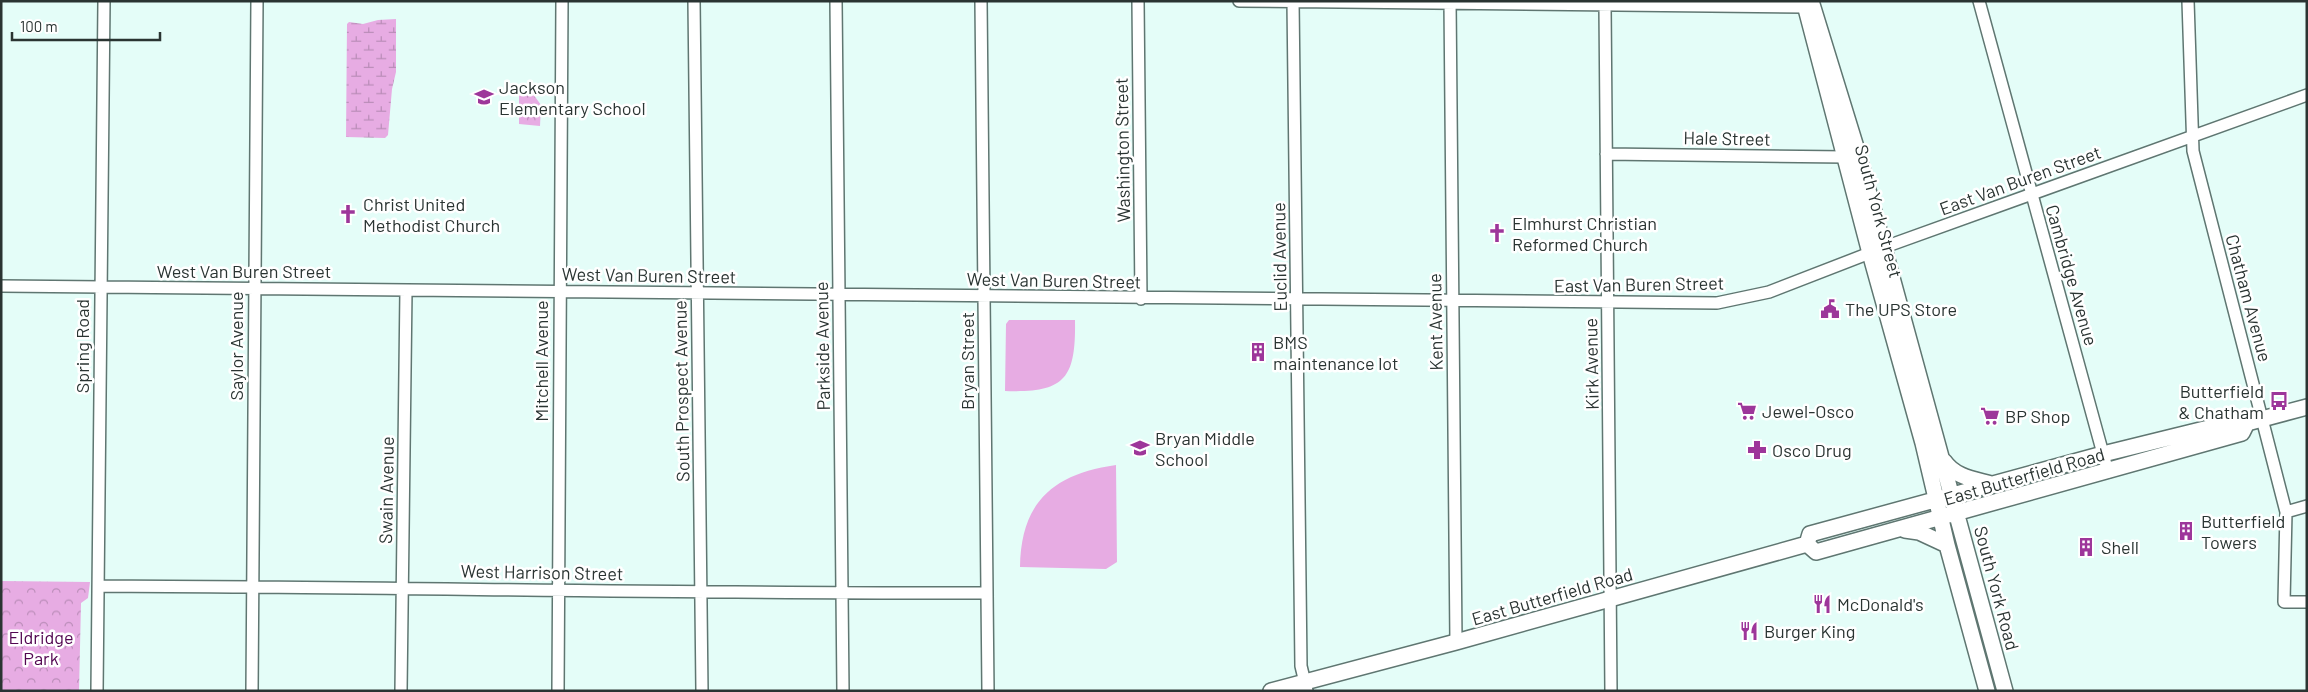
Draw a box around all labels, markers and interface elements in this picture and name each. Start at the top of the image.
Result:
scale bar [12,10,160,42]
text: 100 m [20,17,58,35]
place label: Jackson Elementary School [499,76,646,119]
street label: Washington Street [1110,77,1134,223]
school or university icon: Jackson Elementary School [473,86,495,108]
street label: Hale Street [1683,126,1771,150]
street label: East Van Buren Street [1936,141,2104,219]
street label: South York Street [1851,142,1907,280]
place label: Christ United Methodist Church [363,193,500,236]
street label: Euclid Avenue [1267,202,1291,312]
street label: Cambridge Avenue [2041,202,2103,348]
church icon: Christ United Methodist Church [337,203,359,225]
place label: Elmhurst Christian Reformed Church [1512,212,1657,255]
church icon: Elmhurst Christian Reformed Church [1486,222,1508,244]
street label: Chatham Avenue [2221,232,2277,364]
street label: West Van Buren Street [157,260,331,282]
street label: West Van Buren Street [562,262,736,288]
street label: West Van Buren Street [967,267,1141,293]
street label: East Van Buren Street [1554,272,1724,296]
street label: Kent Avenue [1423,273,1447,371]
street label: Parkside Avenue [810,281,834,411]
street label: Saylor Avenue [225,291,247,401]
public building icon: The UPS Store [1819,298,1841,320]
place label: The UPS Store [1845,298,1957,320]
street label: Spring Road [71,299,93,393]
street label: Mitchell Avenue [530,300,552,422]
street label: South Prospect Avenue [668,300,694,482]
street label: Bryan Street [956,312,978,410]
street label: Kirk Avenue [1579,318,1603,410]
place label: BMS maintenance lot [1273,331,1399,374]
building icon: BMS maintenance lot [1247,341,1269,363]
place label: Butterfield & Chatham [2178,380,2264,423]
bus stop icon: Butterfield & Chatham [2268,390,2290,412]
supermarket icon: Jewel-Osco [1736,400,1758,422]
place label: Jewel-Osco [1762,400,1854,422]
supermarket icon: BP Shop [1979,405,2001,427]
place label: BP Shop [2005,405,2070,427]
place label: Bryan Middle School [1155,427,1255,470]
street label: Swain Avenue [374,436,398,544]
school or university icon: Bryan Middle School [1129,437,1151,459]
pharmacy icon: Osco Drug [1746,439,1768,461]
place label: Osco Drug [1772,439,1852,461]
street label: East Butterfield Road [1941,442,2107,510]
place label: Butterfield Towers [2201,510,2285,553]
building icon: Butterfield Towers [2175,520,2197,542]
street label: South York Road [1970,523,2024,653]
building icon: Shell [2075,536,2097,558]
place label: Shell [2101,536,2139,558]
street label: West Harrison Street [460,560,624,584]
street label: East Butterfield Road [1469,562,1635,630]
restaurant icon: McDonald's [1811,593,1833,615]
place label: McDonald's [1837,593,1924,615]
restaurant icon: Burger King [1738,620,1760,642]
place label: Burger King [1764,620,1855,642]
park label: Eldridge Park [8,626,74,669]

